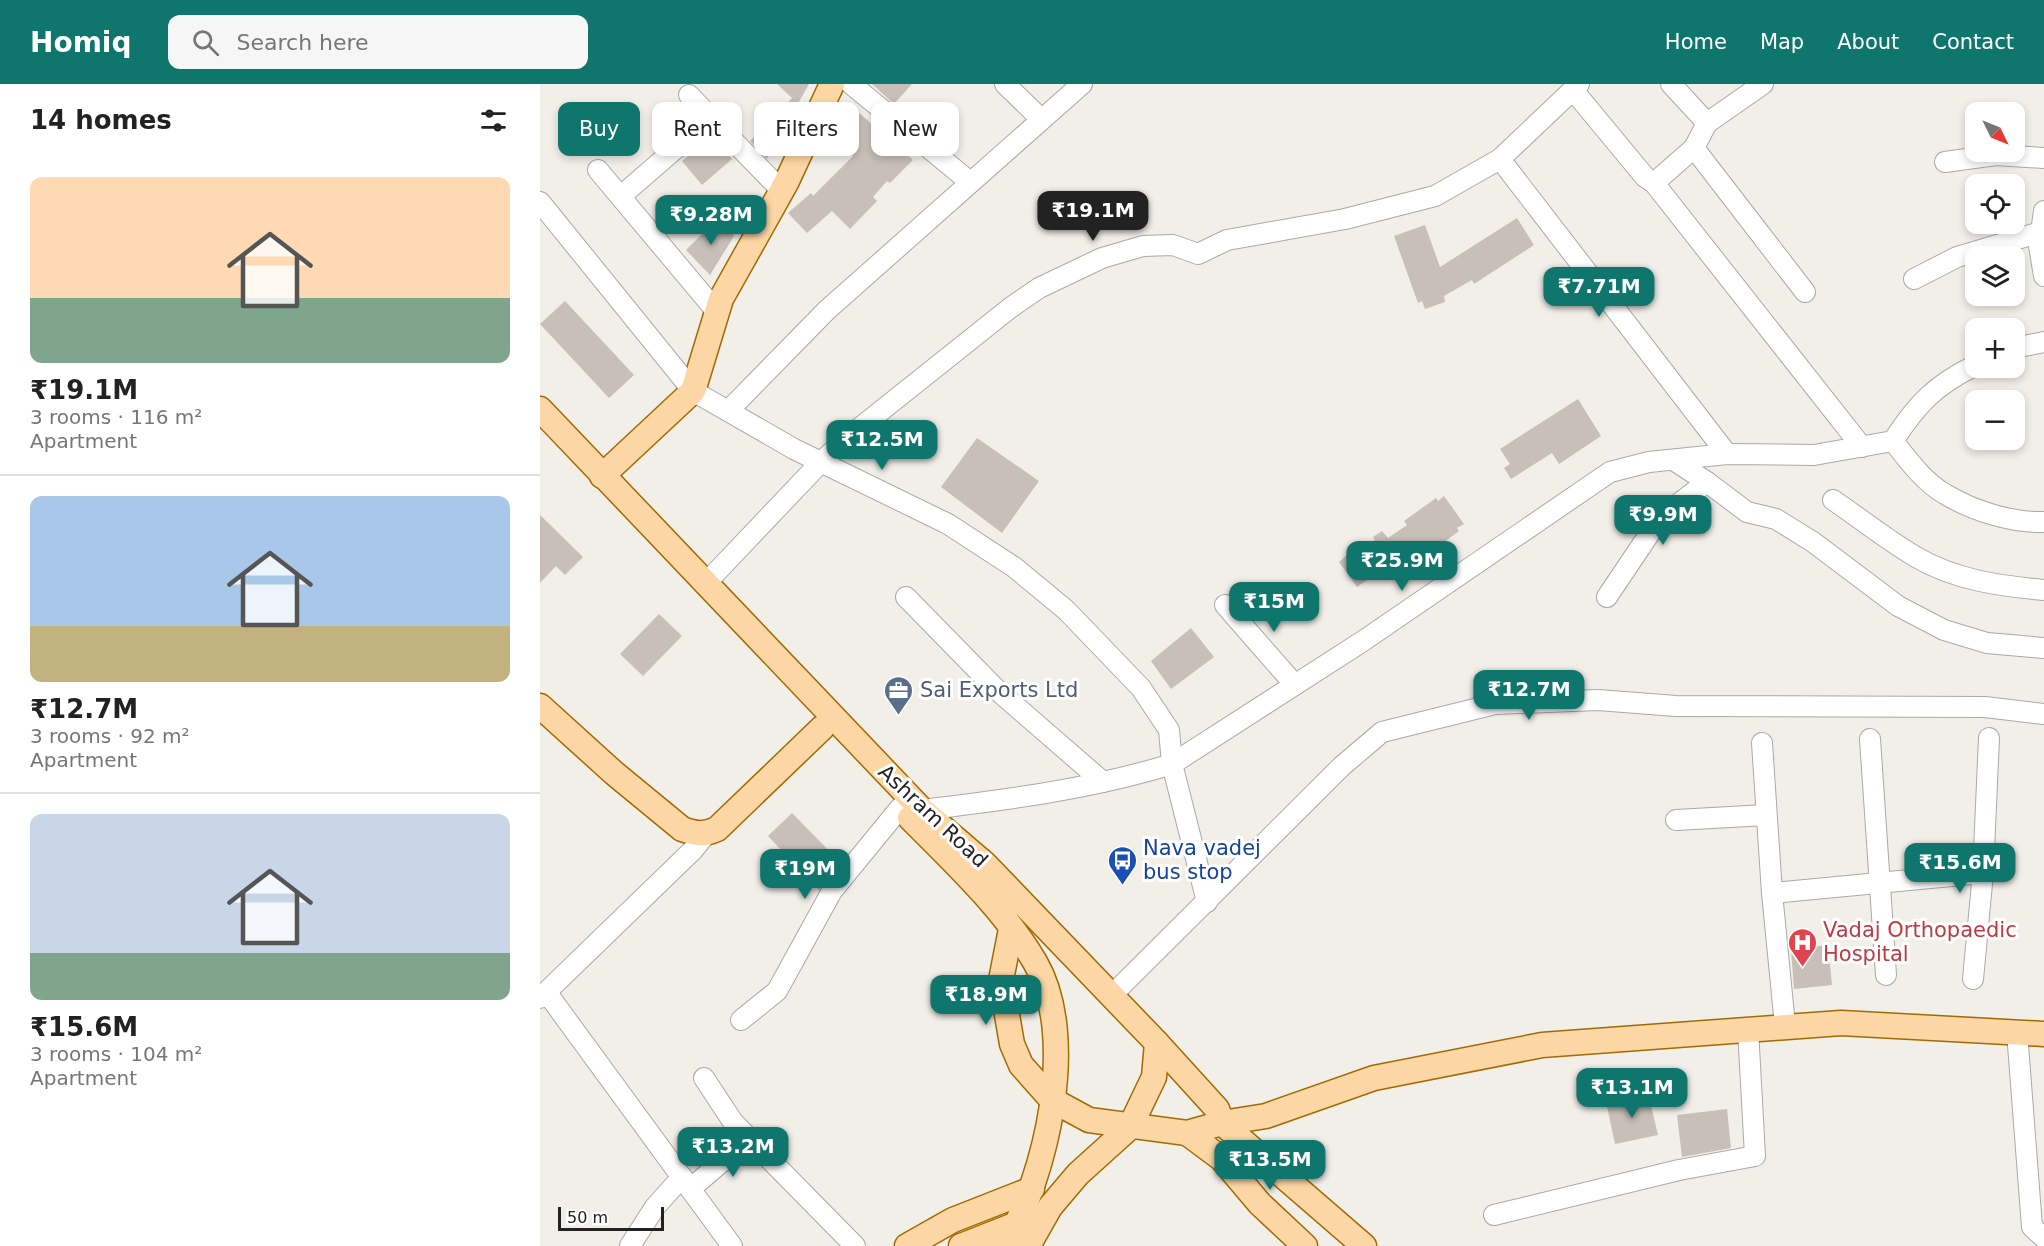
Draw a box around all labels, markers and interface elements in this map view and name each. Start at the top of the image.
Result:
search box [168,15,588,69]
text: Homiq [30,26,132,59]
icon: search [189,26,222,59]
text: Search here [237,30,369,55]
text: Home [1665,30,1727,54]
text: Map [1760,30,1804,54]
text: About [1837,30,1899,54]
text: Contact [1932,30,2014,54]
chip: Buy [558,102,640,156]
chip: Rent [652,102,742,156]
chip: Filters [754,102,859,156]
chip: New [871,102,959,156]
north arrow [1965,102,2025,162]
map controls [1965,102,2025,450]
icon: filters [477,104,510,137]
text: 14 homes [30,105,172,135]
button: locate [1965,174,2025,234]
pin: ₹19.1M [1044,191,1142,242]
pin: ₹9.28M [662,195,760,246]
text: ₹19.1M [1051,198,1135,222]
text: ₹9.28M [669,202,753,226]
icon: home [216,216,324,324]
button: layers [1965,246,2025,306]
pin: ₹7.71M [1550,267,1648,318]
text: ₹7.71M [1557,274,1641,298]
button: + [1965,318,2025,378]
text: ₹19.1M [30,375,138,405]
button: − [1965,390,2025,450]
text: 3 rooms · 116 m² [30,405,202,429]
pin: ₹12.5M [833,420,931,471]
text: ₹12.5M [840,427,924,451]
text: Apartment [30,429,137,453]
pin: ₹9.9M [1621,495,1705,546]
text: ₹9.9M [1628,502,1698,526]
icon: home [216,535,324,643]
pin: ₹25.9M [1353,541,1451,592]
text: ₹25.9M [1360,548,1444,572]
pin: ₹15M [1238,582,1310,633]
text: ₹15M [1243,589,1305,613]
pin: ₹12.7M [1480,670,1578,721]
office icon: Sai Exports Ltd [883,674,915,716]
text: ₹12.7M [1487,677,1571,701]
place label: Sai Exports Ltd [920,678,1078,702]
text: ₹12.7M [30,694,138,724]
text: 3 rooms · 92 m² [30,724,190,748]
text: Apartment [30,748,137,772]
street label: Ashram Road [874,759,992,873]
place label: Nava vadej bus stop [1143,836,1261,884]
pin: ₹15.6M [1911,843,2009,894]
bus stop icon: Nava vadej bus stop [1106,844,1138,886]
pin: ₹19M [769,849,841,900]
text: ₹15.6M [1918,850,2002,874]
icon: home [216,853,324,961]
text: ₹19M [774,856,836,880]
place label: Vadaj Orthopaedic Hospital [1823,918,2017,966]
hospital icon: Vadaj Orthopaedic Hospital [1786,926,1818,968]
pin: ₹18.9M [937,975,1035,1026]
text: ₹18.9M [944,982,1028,1006]
text: ₹15.6M [30,1012,138,1042]
text: 3 rooms · 104 m² [30,1042,202,1066]
text: Apartment [30,1066,137,1090]
pin: ₹13.1M [1583,1068,1681,1119]
text: ₹13.1M [1590,1075,1674,1099]
pin: ₹13.2M [684,1127,782,1178]
text: ₹13.2M [691,1134,775,1158]
pin: ₹13.5M [1221,1140,1319,1191]
text: ₹13.5M [1228,1147,1312,1171]
scale bar [558,1204,664,1232]
text: 50 m [567,1208,608,1227]

